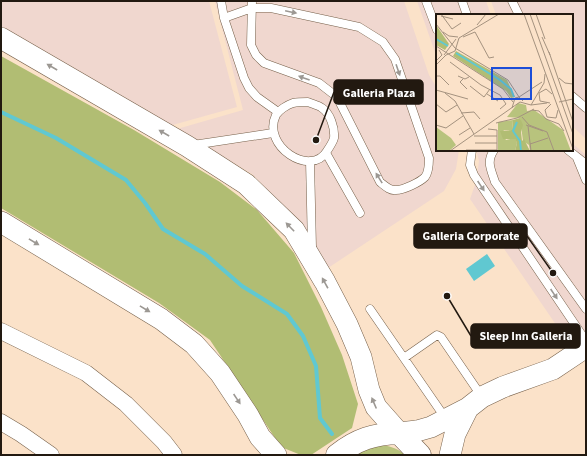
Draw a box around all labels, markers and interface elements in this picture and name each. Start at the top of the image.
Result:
one-way arrow [285,10,297,16]
inset map [436,14,573,151]
one-way arrow [46,64,58,71]
one-way arrow [396,64,402,76]
one-way arrow [298,74,310,80]
callout: Galleria Plaza [334,80,423,104]
text: Galleria Plaza [343,85,415,102]
one-way arrow [158,130,170,137]
one-way arrow [375,173,382,184]
one-way arrow [477,181,485,191]
one-way arrow [286,222,295,232]
callout: Galleria Corporate [414,224,527,248]
text: Galleria Corporate [423,228,519,245]
one-way arrow [28,238,40,245]
one-way arrow [322,277,329,289]
one-way arrow [550,288,558,299]
one-way arrow [139,306,151,313]
callout: Sleep Inn Galleria [471,324,580,348]
text: Sleep Inn Galleria [479,328,573,345]
one-way arrow [233,394,241,404]
one-way arrow [371,396,377,408]

